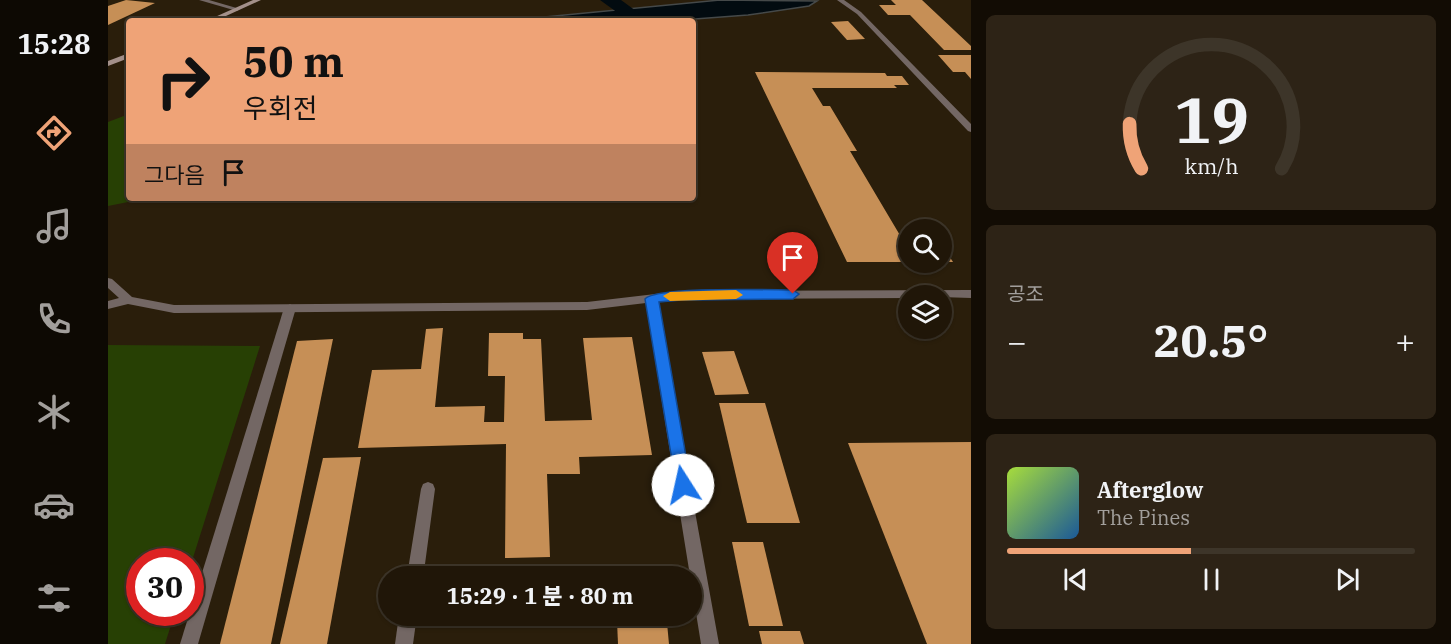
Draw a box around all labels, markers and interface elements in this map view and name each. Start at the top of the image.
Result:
text: 15:28 [18,26,90,61]
text: 50 m [243,34,344,89]
icon: right [144,42,222,120]
text: 19 [1174,80,1248,161]
text: 우회전 [243,90,318,125]
icon: directions [33,112,75,154]
text: km/h [1184,153,1238,181]
icon: arrive [217,156,250,189]
text: 그다음 [144,160,205,189]
icon: music [33,205,75,247]
map controls [898,219,952,339]
button: search [898,219,952,273]
pin [767,232,818,294]
icon: arrive [776,241,809,274]
text: 공조 [1007,280,1044,307]
button: layers [898,285,952,339]
icon: phone [33,298,75,340]
text: 20.5° [1154,311,1268,369]
text: − [1007,320,1027,363]
text: + [1395,320,1415,363]
icon: climate [33,391,75,433]
position arrow [651,453,715,517]
text: Afterglow [1097,475,1204,504]
icon: car [33,484,75,526]
text: The Pines [1097,504,1190,531]
speed limit sign: 30 [126,548,204,626]
icon: previous [1059,563,1092,596]
icon: pause [1195,563,1228,596]
icon: next [1331,563,1364,596]
icon: filters [33,577,75,619]
text: 15:29 · 1 분 · 80 m [447,581,633,610]

